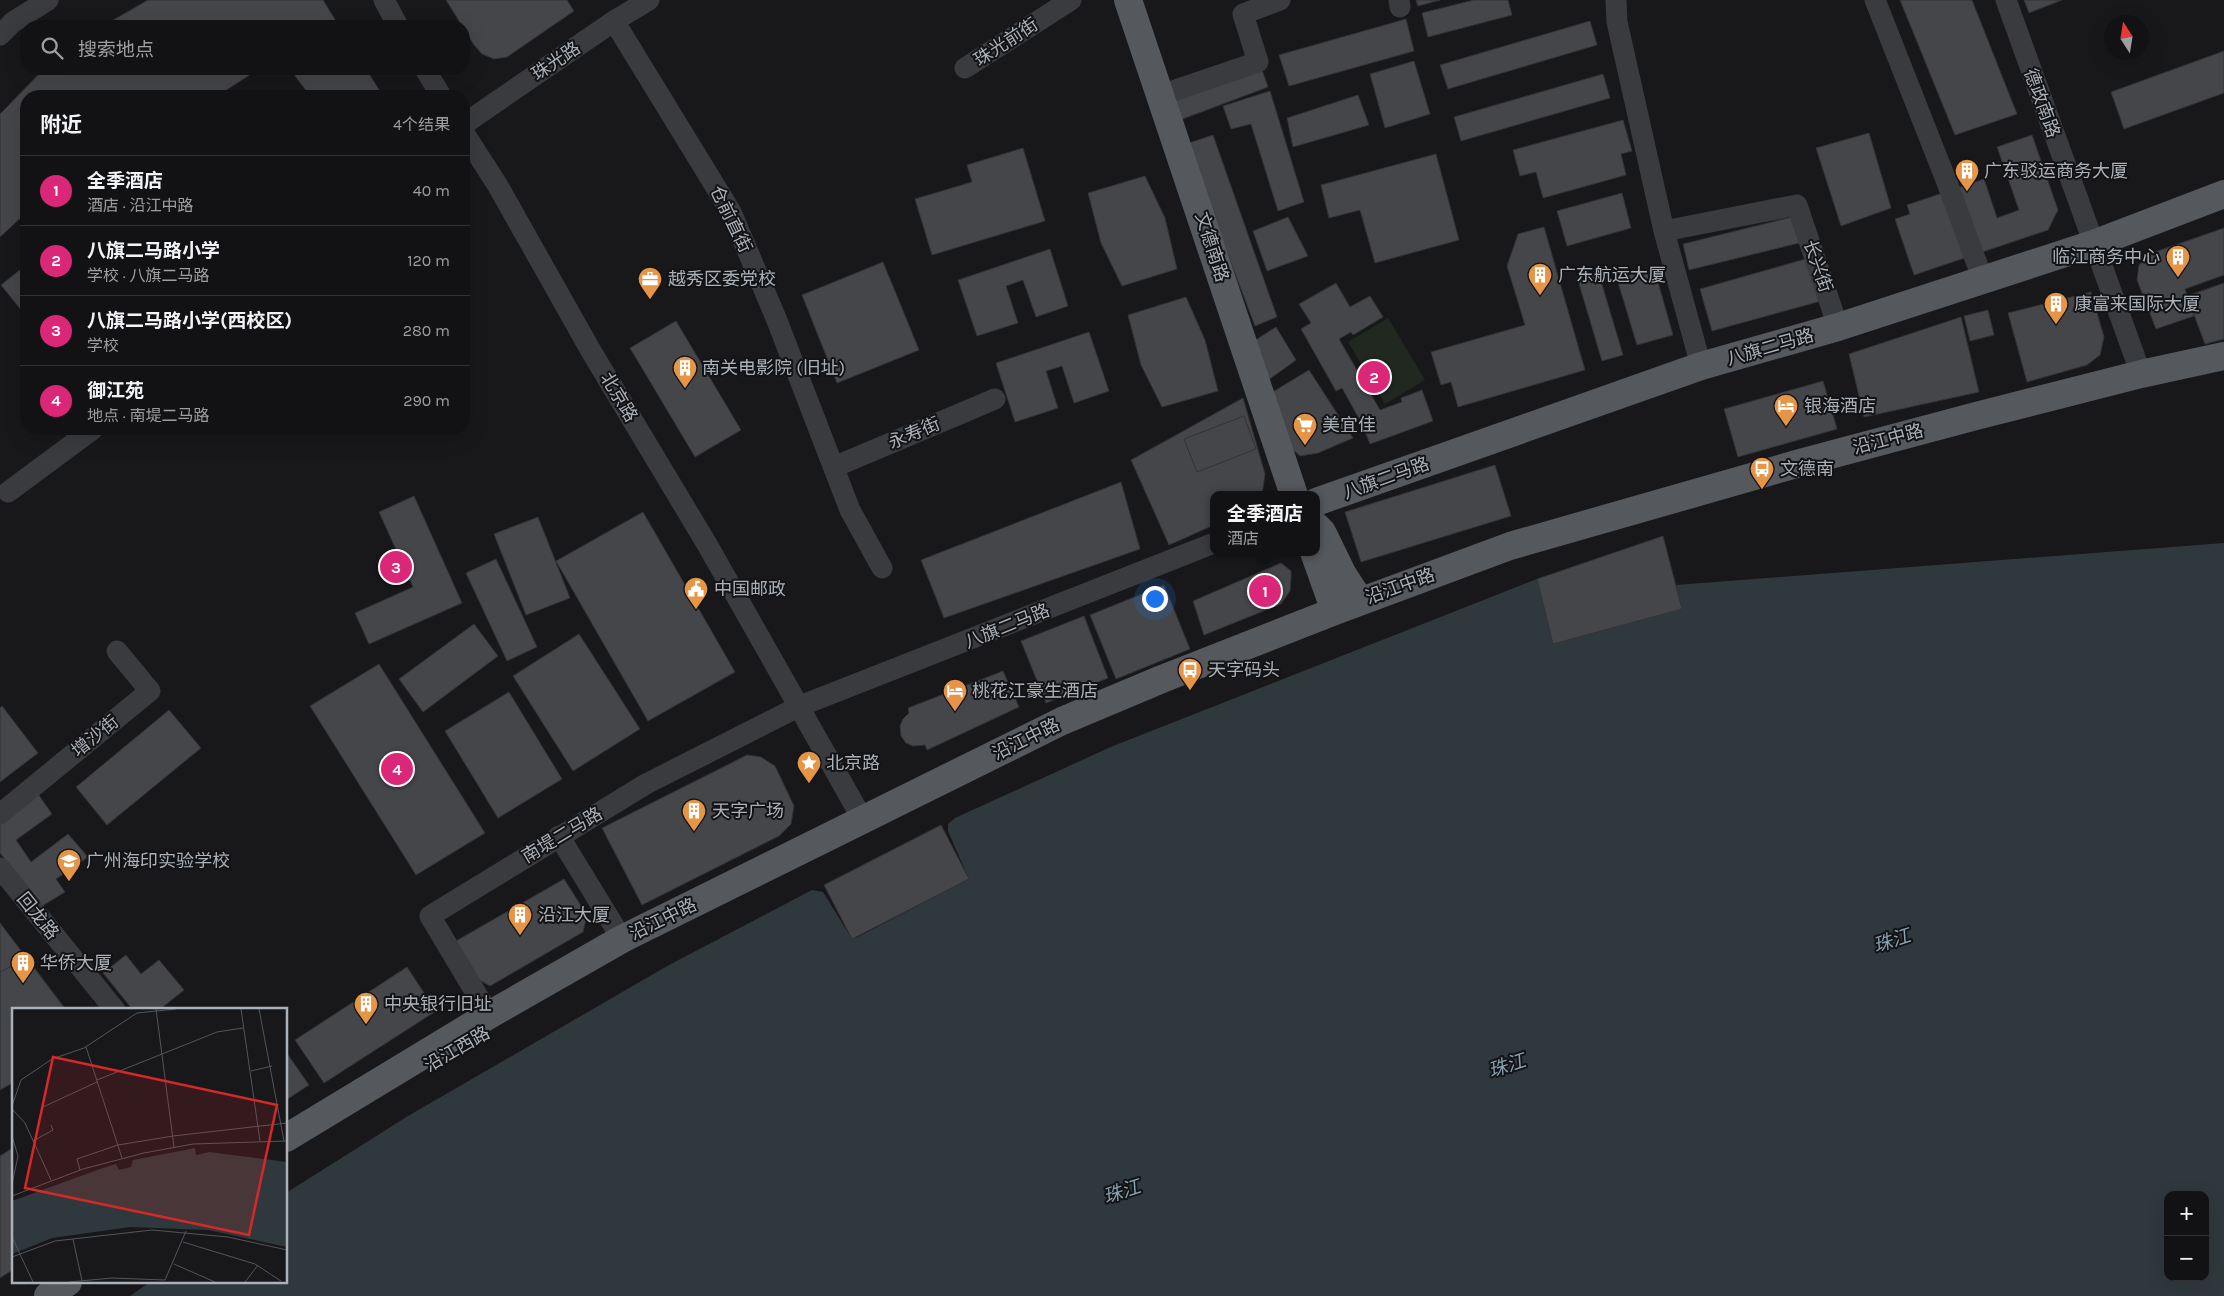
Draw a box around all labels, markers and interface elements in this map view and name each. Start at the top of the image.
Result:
street label: 珠光前街 [970,13,1042,71]
north arrow [2104,15,2149,60]
search box [20,20,470,75]
icon: search [38,34,66,62]
street label: 珠光路 [527,37,585,85]
text: 搜索地点 [78,39,154,61]
street label: 德政南路 [2019,65,2065,141]
text: 附近 [40,113,82,137]
text: 4个结果 [393,115,450,134]
building icon: 广东驳运商务大厦 [1954,158,1980,192]
place label: 广东驳运商务大厦 [1984,160,2128,182]
text: 全季酒店 [87,170,163,192]
text: 1 [53,181,59,200]
text: 40 m [413,181,450,200]
street label: 仓前直街 [705,182,757,256]
text: 酒店 · 沿江中路 [87,196,193,215]
street label: 文德南路 [1190,209,1234,285]
street label: 长兴街 [1799,237,1837,295]
text: 八旗二马路小学 [87,240,220,262]
building icon: 临江商务中心 [2165,244,2191,278]
place label: 临江商务中心 [2052,246,2160,268]
text: 2 [51,251,61,270]
text: 120 m [407,251,450,270]
building icon: 广东航运大厦 [1527,262,1553,296]
place label: 广东航运大厦 [1558,264,1666,286]
text: 学校 · 八旗二马路 [87,266,209,285]
office icon: 越秀区委党校 [637,266,663,300]
place label: 越秀区委党校 [668,268,776,290]
building icon: 康富来国际大厦 [2043,291,2069,325]
place label: 康富来国际大厦 [2074,293,2200,315]
text: 八旗二马路小学(西校区) [87,310,292,332]
text: 3 [51,321,61,340]
text: 280 m [403,321,450,340]
street label: 八旗二马路 [1724,324,1816,370]
text: 学校 [87,336,119,355]
building icon: 南关电影院 (旧址) [672,355,698,389]
place label: 南关电影院 (旧址) [702,357,845,379]
pin: 2 [1358,358,1390,396]
street label: 北京路 [596,368,642,426]
text: 御江苑 [87,380,144,402]
text: 4 [51,391,61,410]
text: 290 m [403,391,450,410]
hotel icon: 银海酒店 [1773,393,1799,427]
place label: 银海酒店 [1804,395,1876,417]
text: 地点 · 南堤二马路 [87,406,209,425]
street label: 永寿街 [885,412,943,454]
supermarket icon: 美宜佳 [1292,412,1318,446]
place label: 美宜佳 [1322,414,1376,436]
street label: 沿江中路 [1850,419,1926,459]
street label: 八旗二马路 [1340,452,1432,504]
bus stop icon: 文德南 [1749,456,1775,490]
place label: 文德南 [1780,458,1834,480]
popup [1210,491,1320,556]
text: 全季酒店 [1227,503,1303,525]
text: 酒店 [1227,529,1259,548]
pin: 3 [380,548,412,586]
street label: 沿江中路 [1362,563,1438,609]
pin: 1 [1249,572,1281,610]
public building icon: 中国邮政 [683,576,709,610]
place label: 中国邮政 [714,578,786,600]
your location [1142,586,1168,612]
street label: 八旗二马路 [961,599,1053,653]
bus stop icon: 天字码头 [1177,657,1203,691]
place label: 天字码头 [1208,659,1280,681]
hotel icon: 桃花江豪生酒店 [942,678,968,712]
place label: 桃花江豪生酒店 [972,680,1098,702]
street label: 增沙街 [67,710,123,762]
street label: 沿江中路 [989,713,1063,765]
pin: 4 [381,750,413,788]
place icon: 北京路 [796,750,822,784]
place label: 北京路 [826,752,880,774]
building icon: 天字广场 [681,798,707,832]
place label: 天字广场 [712,800,784,822]
street label: 南堤二马路 [518,802,606,868]
school or university icon: 广州海印实验学校 [56,848,82,882]
place label: 广州海印实验学校 [86,850,230,872]
street label: 回龙路 [12,888,64,944]
street label: 沿江中路 [626,893,700,945]
building icon: 沿江大厦 [507,902,533,936]
place label: 沿江大厦 [538,904,610,926]
water label: 珠江 [1871,924,1915,957]
building icon: 华侨大厦 [10,950,36,984]
place label: 华侨大厦 [40,952,112,974]
building icon: 中央银行旧址 [353,991,379,1025]
place label: 中央银行旧址 [384,993,492,1015]
inset map [12,1008,288,1284]
street label: 沿江西路 [420,1021,494,1077]
water label: 珠江 [1486,1049,1530,1082]
water label: 珠江 [1101,1175,1145,1208]
map controls [2164,1191,2209,1281]
button: + [2164,1191,2209,1236]
button: − [2164,1236,2209,1281]

